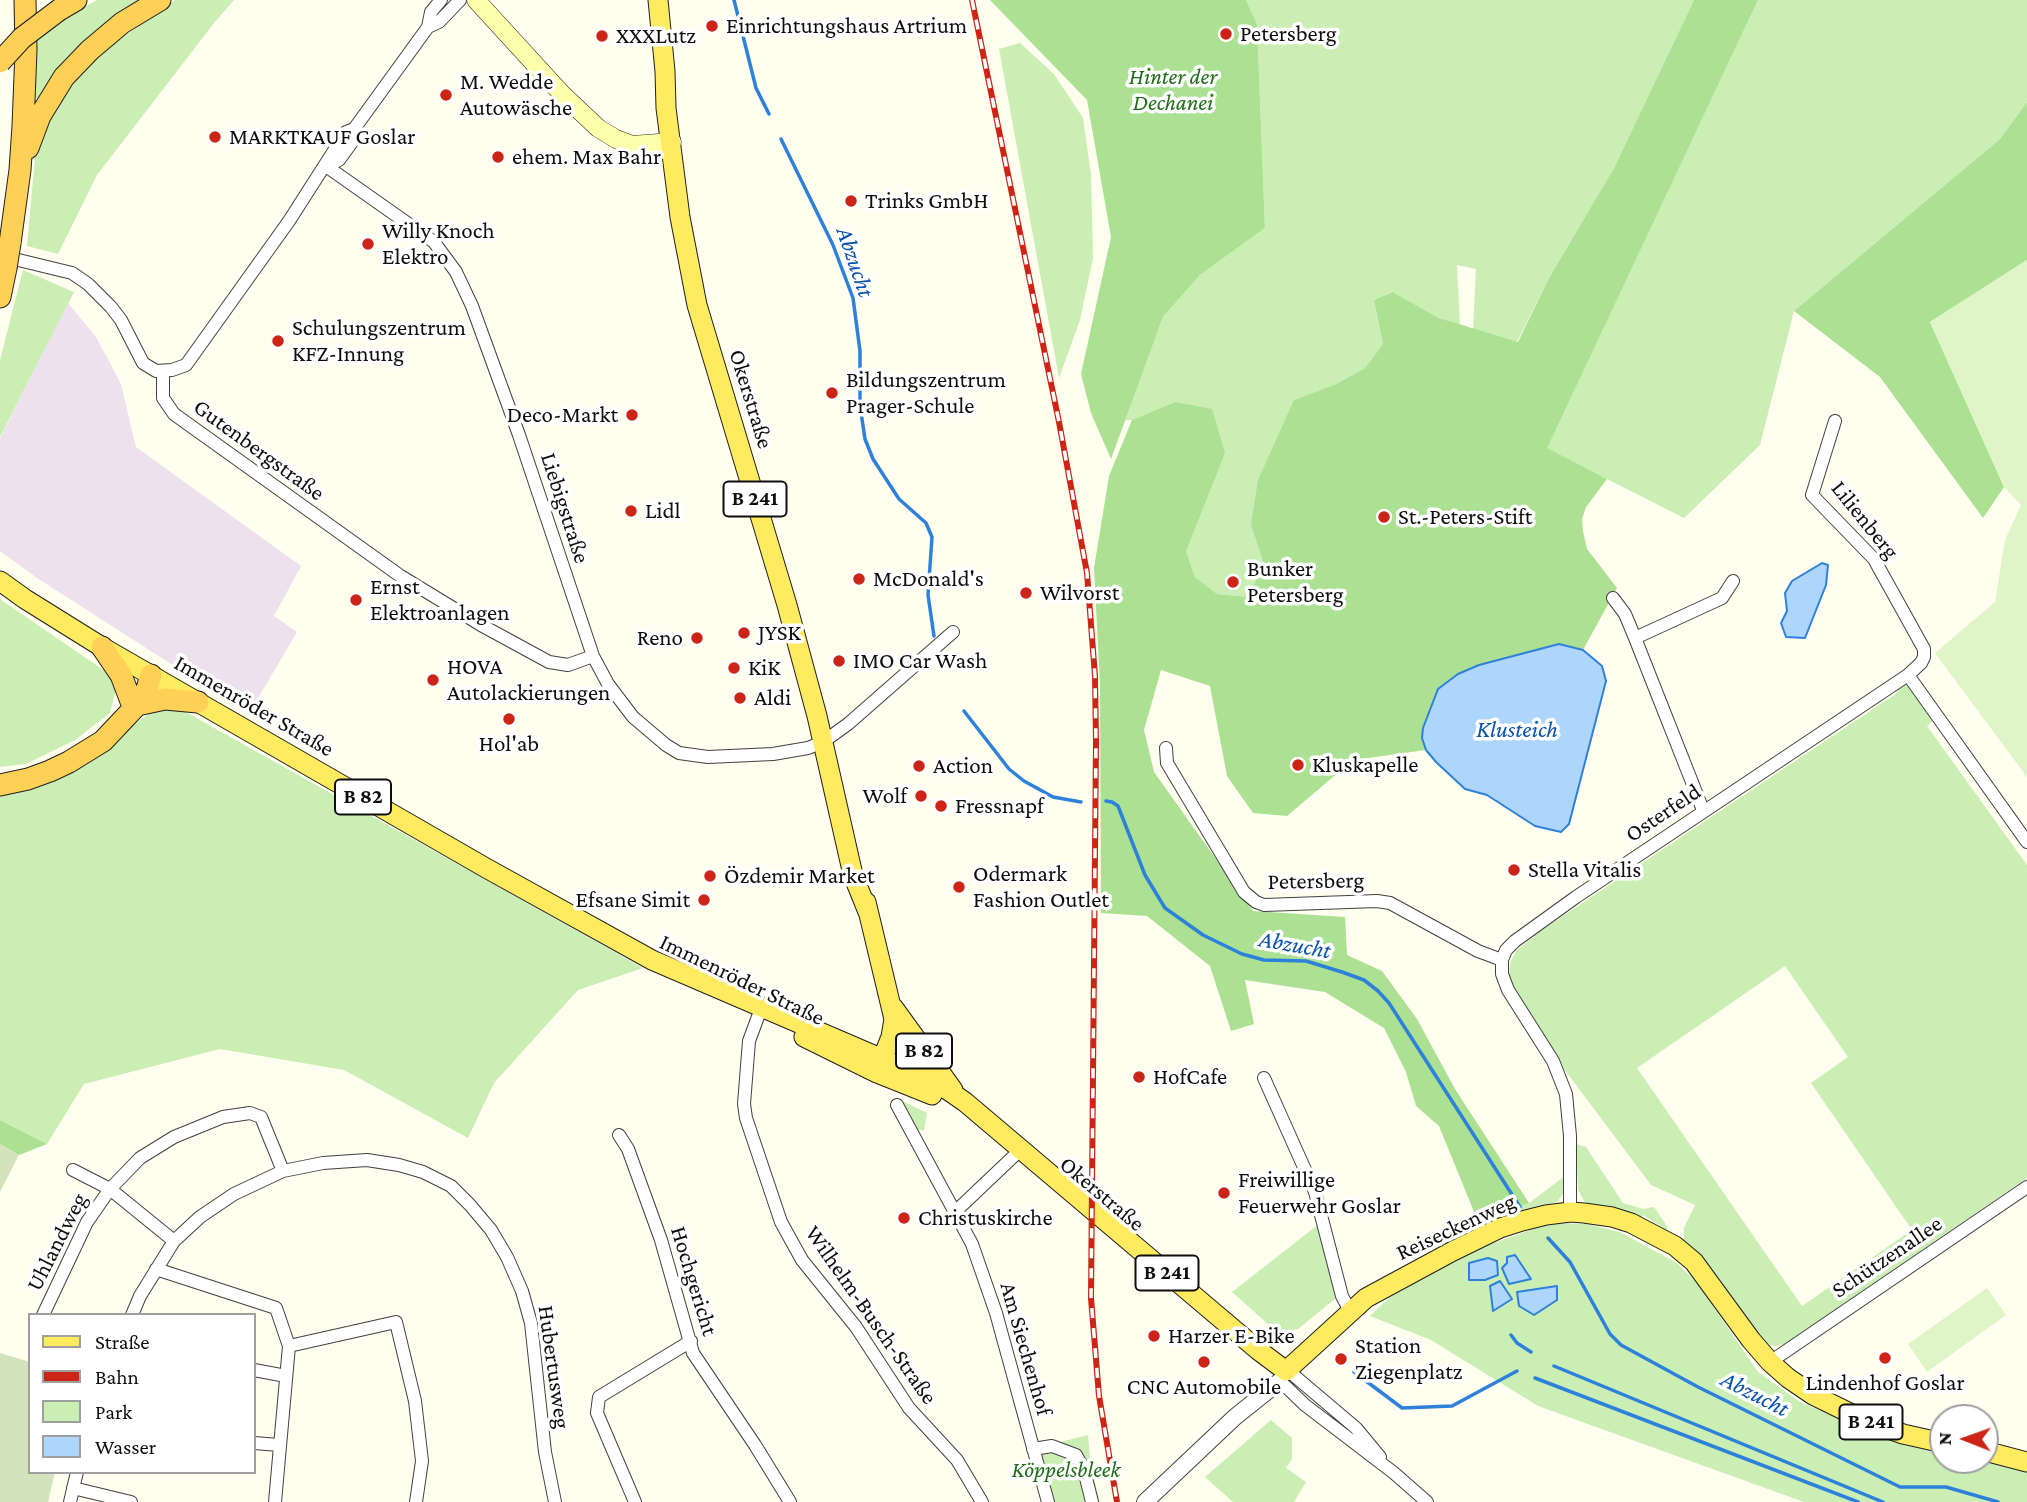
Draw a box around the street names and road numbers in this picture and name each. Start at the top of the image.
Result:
street label: Okerstraße [723,346,779,452]
street label: Gutenbergstraße [188,393,330,507]
street label: Liebigstraße [534,449,596,567]
street label: Lilienberg [1825,475,1905,565]
road number: B 241 [724,482,786,516]
street label: Immenröder Straße [169,649,339,763]
street label: Osterfeld [1620,778,1706,848]
road number: B 82 [335,780,391,814]
street label: Petersberg [1268,866,1364,896]
street label: Immenröder Straße [655,928,829,1032]
road number: B 82 [896,1034,952,1068]
street label: Okerstraße [1054,1151,1150,1237]
street label: Reiseckenweg [1392,1187,1520,1267]
street label: Uhlandweg [21,1188,93,1296]
street label: Schützenallee [1826,1210,1948,1304]
street label: Wilhelm-Busch-Straße [799,1220,943,1410]
street label: Hochgericht [664,1223,724,1339]
road number: B 241 [1136,1256,1198,1290]
street label: Am Siechenhof [994,1279,1058,1419]
street label: Hubertusweg [532,1304,576,1430]
road number: B 241 [1840,1404,1902,1440]

